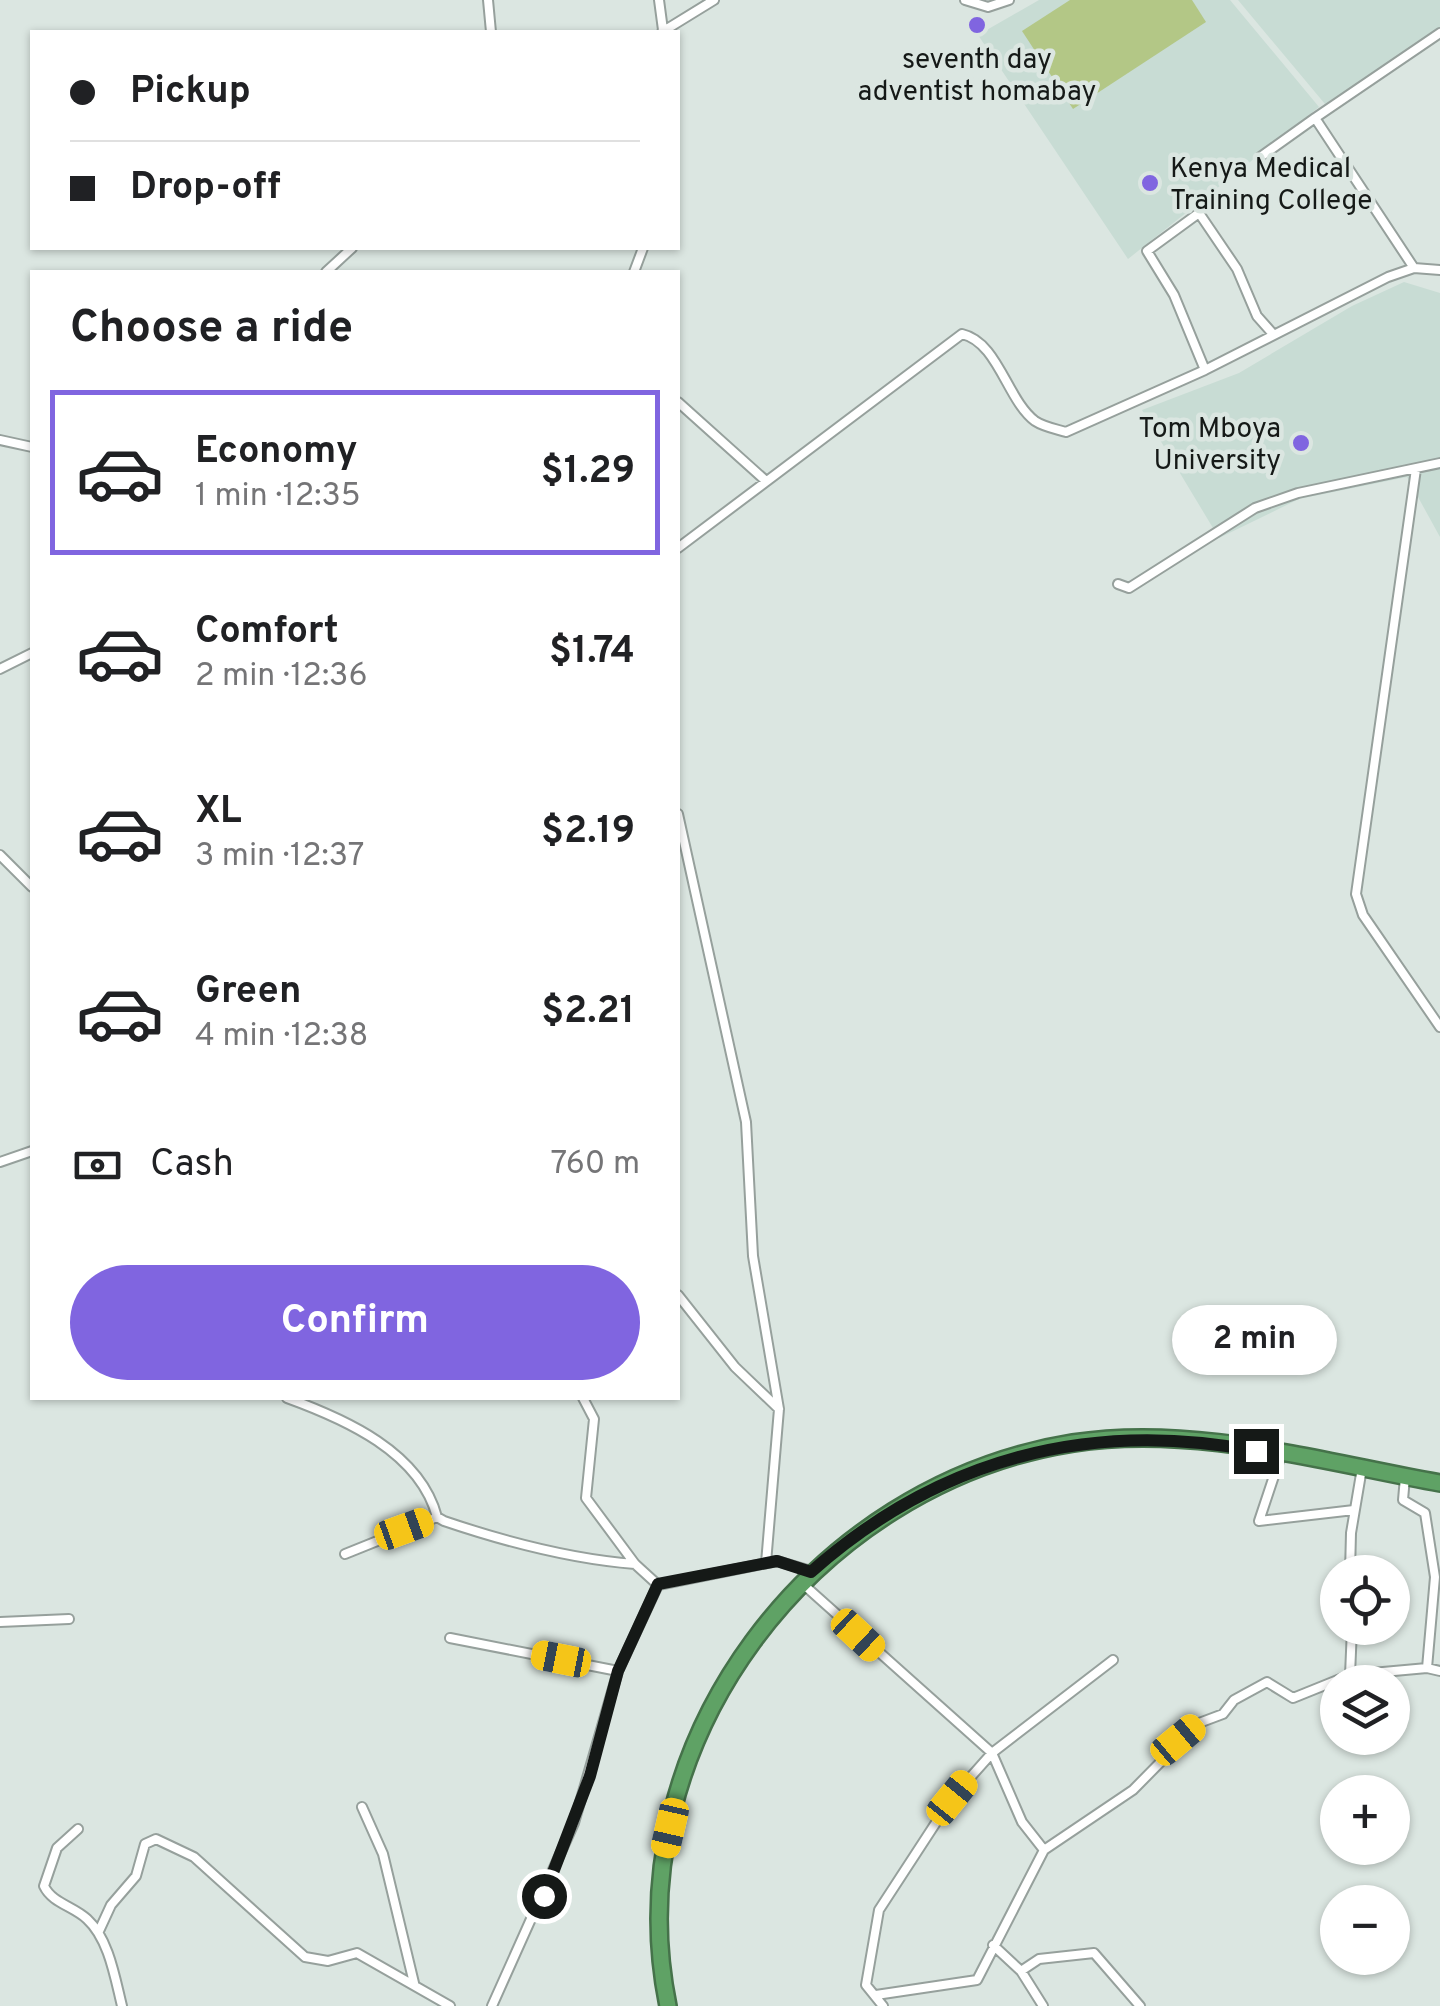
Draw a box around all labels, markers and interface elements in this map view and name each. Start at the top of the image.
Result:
marker: seventh day adventist homabay [966,14,988,36]
place label: seventh day adventist homabay [858,43,1096,111]
text: Pickup [130,68,251,117]
place label: Kenya Medical Training College [1170,152,1372,220]
text: Drop-off [130,164,281,213]
marker: Kenya Medical Training College [1139,172,1161,194]
text: Choose a ride [70,301,353,358]
place label: Tom Mboya University [1138,412,1281,480]
icon: car [75,428,165,518]
text: Economy [195,428,357,477]
marker: Tom Mboya University [1290,432,1312,454]
text: $1.29 [541,448,635,497]
text: 1 min · 12:35 [195,477,361,517]
icon: car [75,608,165,698]
text: Comfort [195,608,339,657]
text: $1.74 [549,628,635,677]
text: 2 min · 12:36 [195,657,367,697]
icon: car [75,788,165,878]
text: XL [195,788,242,837]
text: $2.19 [541,808,635,857]
text: 3 min · 12:37 [195,837,364,877]
icon: car [75,968,165,1058]
text: Green [195,968,301,1017]
text: $2.21 [541,988,635,1037]
text: 4 min · 12:38 [195,1017,368,1057]
icon: cash [70,1138,125,1193]
text: Cash [150,1141,234,1190]
text: 760 m [551,1145,640,1185]
button: Confirm [70,1265,640,1380]
callout: 2 min [1174,1306,1338,1376]
text: 2 min [1213,1320,1296,1360]
route end [1234,1429,1279,1474]
car [371,1505,437,1553]
map controls [1320,1555,1410,1975]
button: locate [1320,1555,1410,1645]
car [826,1604,890,1666]
car [529,1639,593,1679]
button: layers [1320,1665,1410,1755]
car [1145,1709,1211,1771]
car [921,1765,983,1831]
button: + [1320,1775,1410,1865]
car [649,1795,691,1861]
route start [522,1874,567,1919]
button: − [1320,1885,1410,1975]

